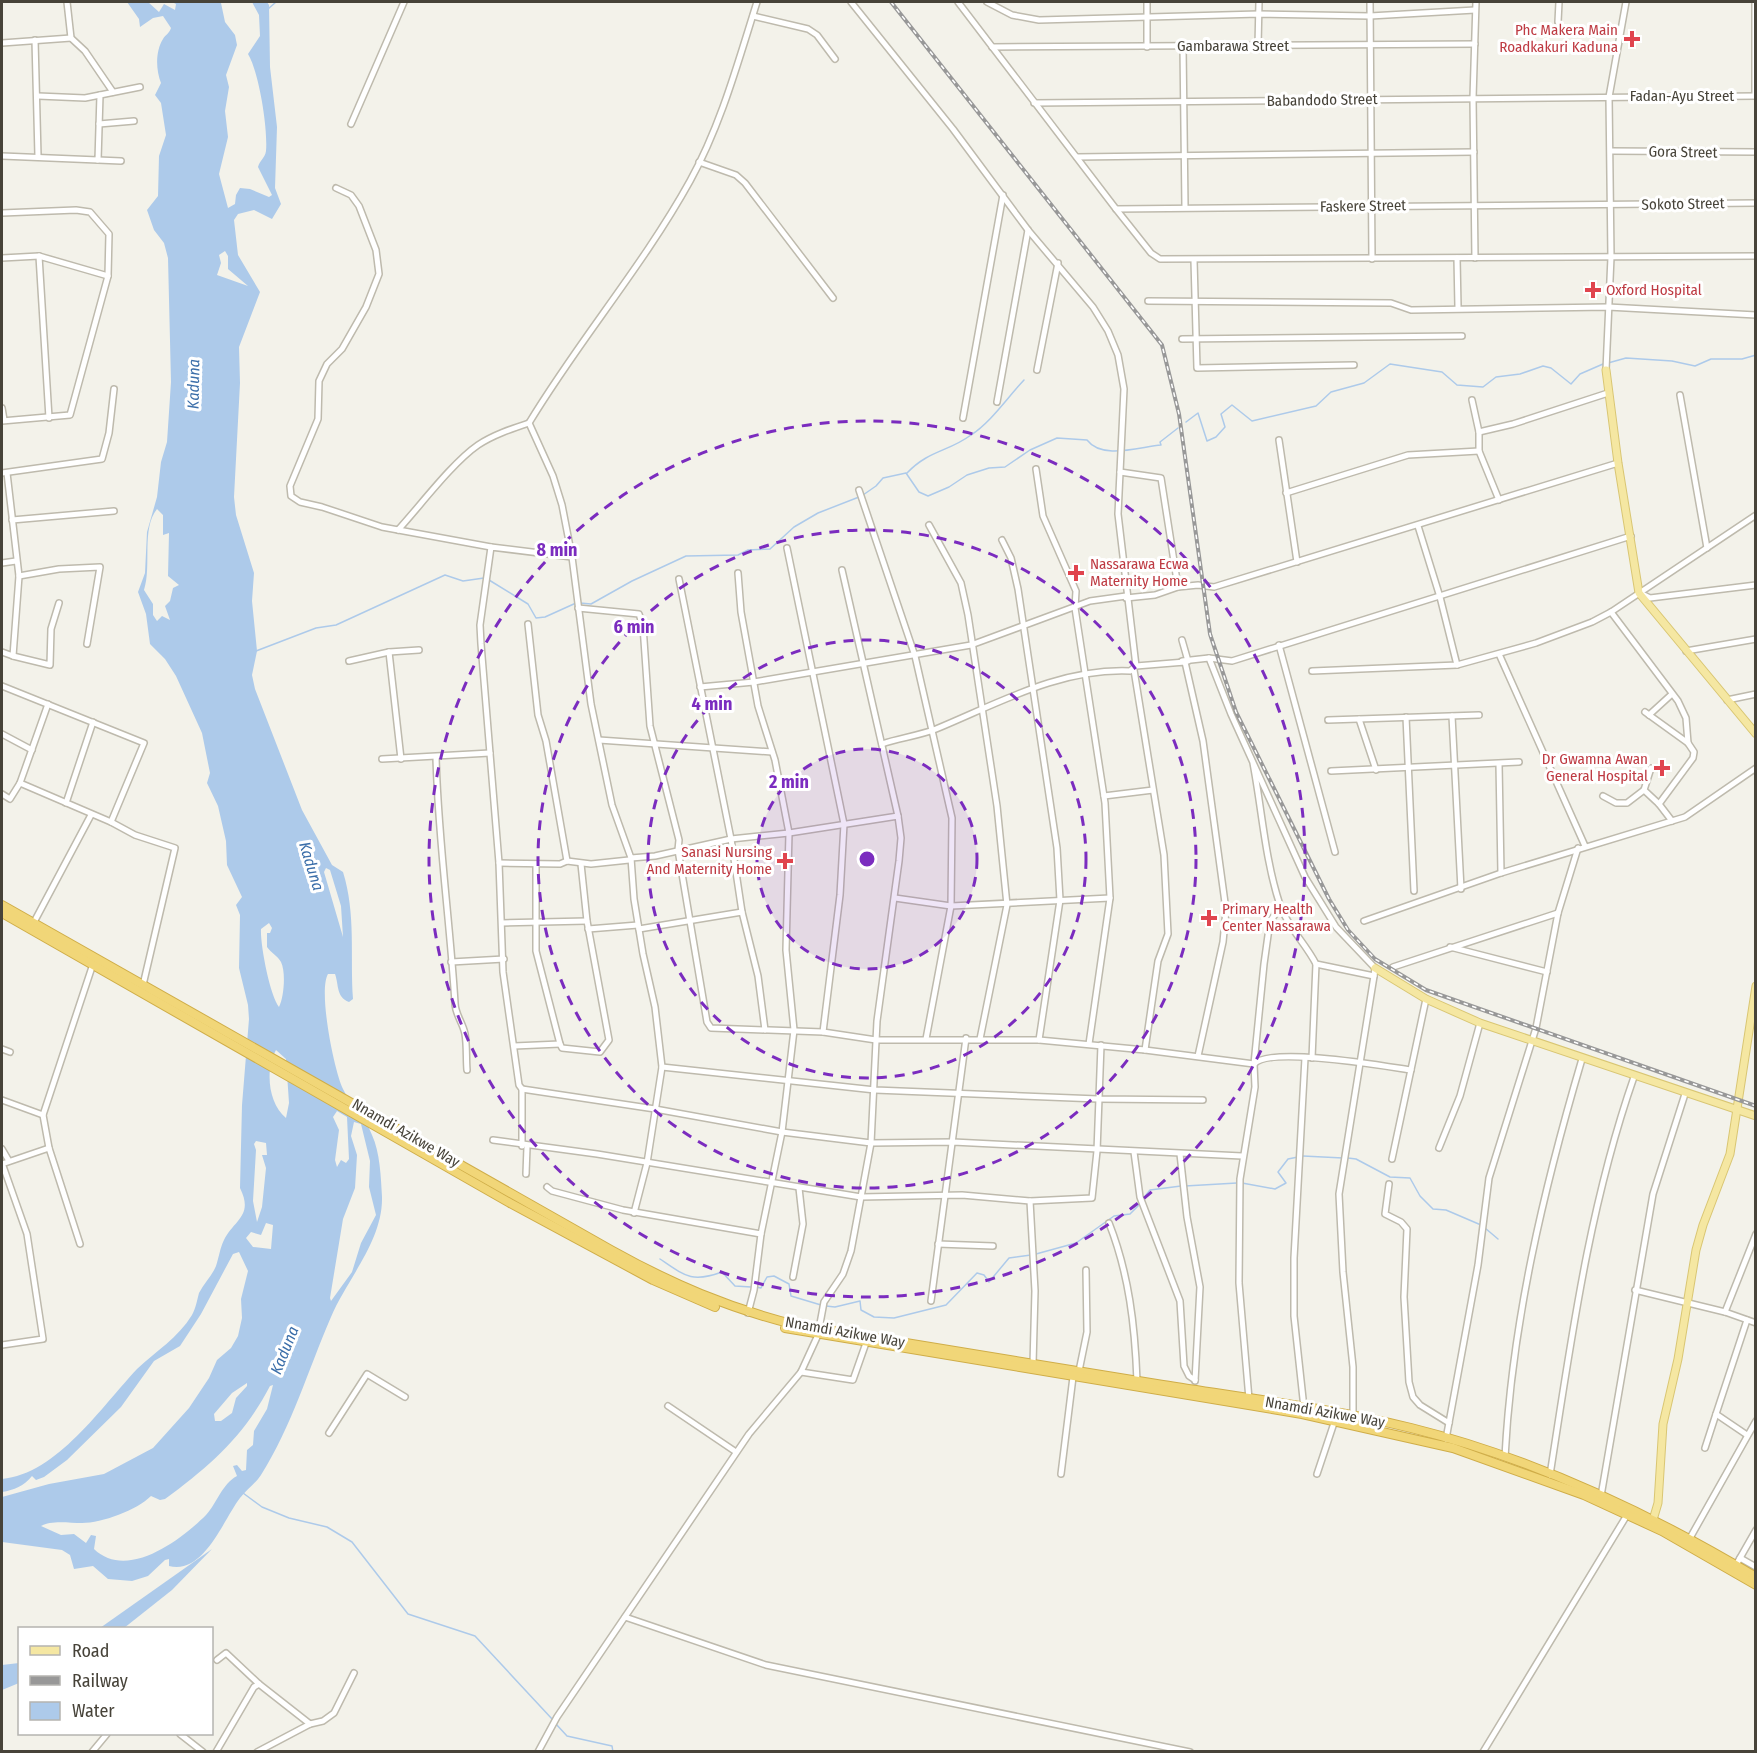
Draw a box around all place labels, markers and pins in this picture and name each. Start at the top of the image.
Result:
place label: Phc Makera Main Roadkakuri Kaduna [1499,21,1618,56]
marker: Phc Makera Main Roadkakuri Kaduna [1623,30,1641,48]
marker: Oxford Hospital [1584,281,1602,299]
place label: Oxford Hospital [1606,281,1702,299]
place label: Nassarawa Ecwa Maternity Home [1090,555,1189,590]
marker: Nassarawa Ecwa Maternity Home [1067,564,1085,582]
place label: Dr Gwamna Awan General Hospital [1542,750,1648,785]
marker: Dr Gwamna Awan General Hospital [1653,759,1671,777]
place label: Sanasi Nursing And Maternity Home [647,843,772,878]
centre of rings [857,849,877,869]
marker: Sanasi Nursing And Maternity Home [776,852,794,870]
place label: Primary Health Center Nassarawa [1222,900,1331,935]
marker: Primary Health Center Nassarawa [1200,909,1218,927]

